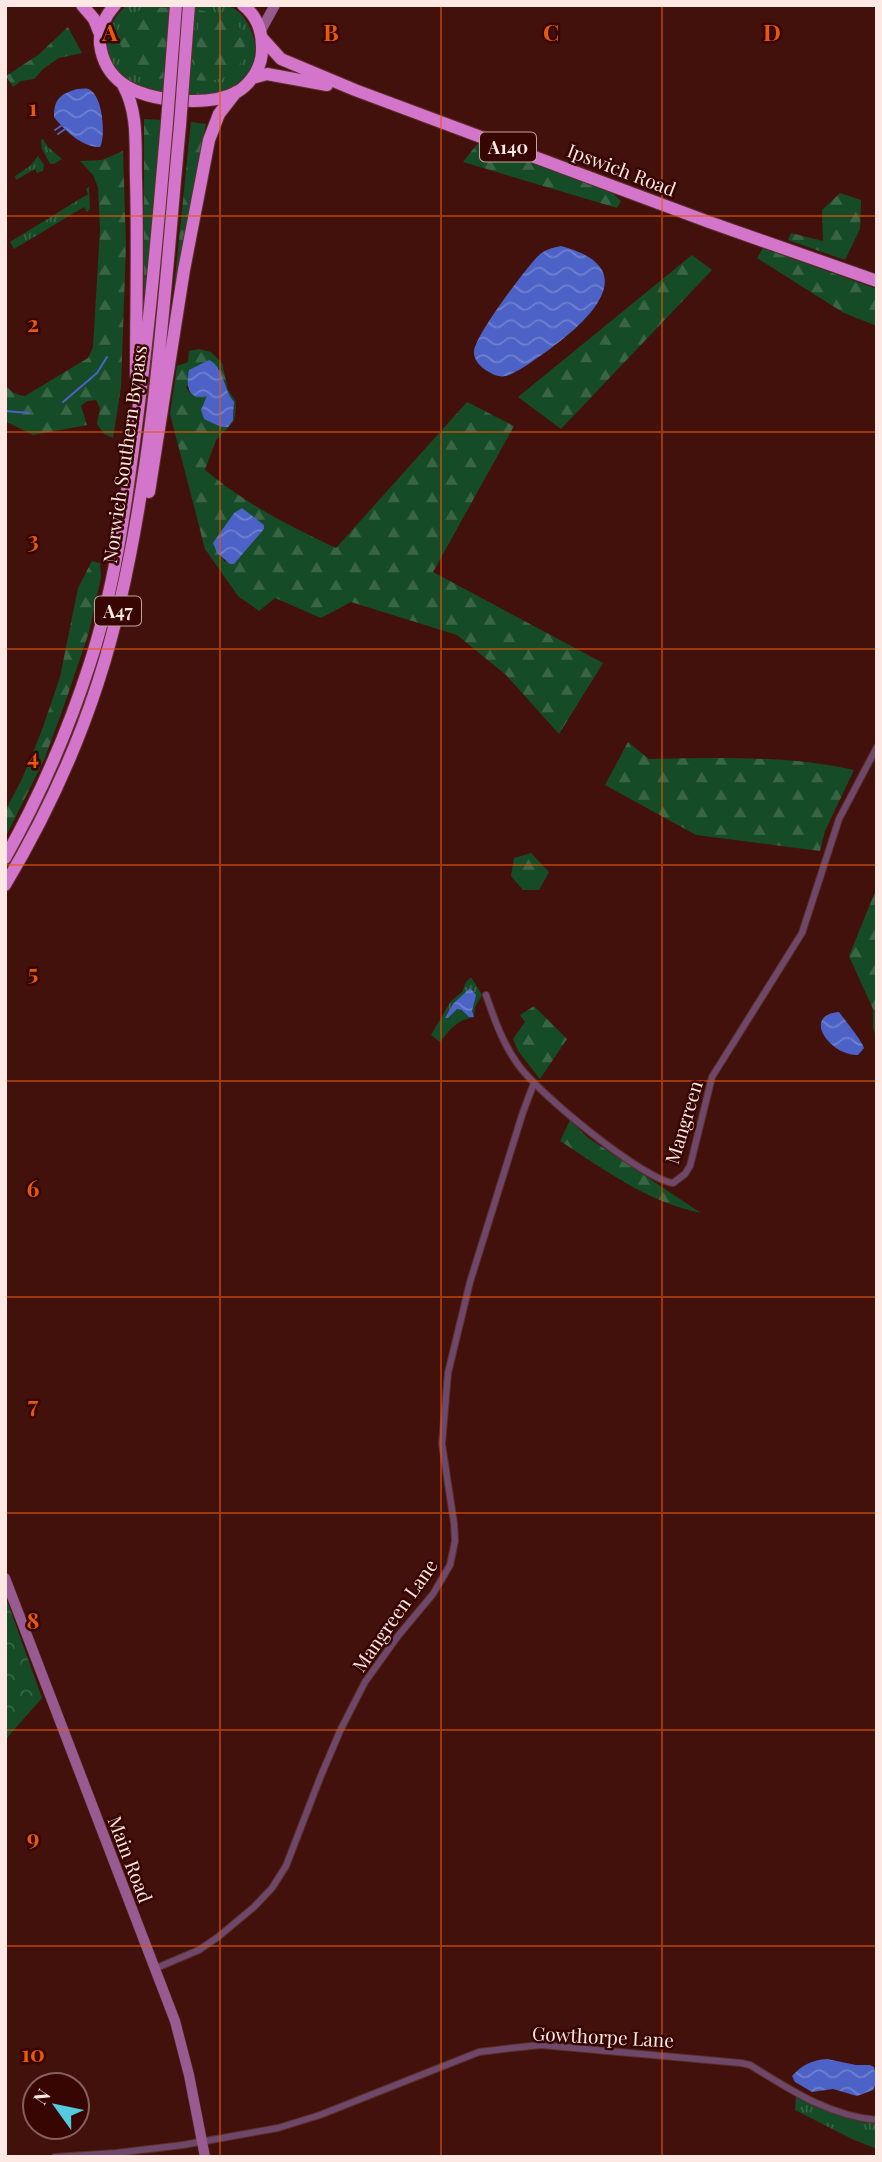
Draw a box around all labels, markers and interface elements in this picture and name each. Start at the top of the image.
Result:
text: A [101,16,118,47]
text: B [323,16,339,47]
text: C [543,16,559,47]
text: D [763,16,781,47]
text: 1 [29,91,38,122]
road number: A140 [480,132,536,162]
street label: Ipswich Road [564,136,680,202]
text: 2 [27,307,39,338]
street label: Norwich Southern Bypass [96,343,152,565]
text: 3 [27,523,39,554]
road number: A47 [95,596,141,626]
text: 4 [27,740,39,771]
text: 5 [28,956,38,987]
street label: Mangreen [658,1077,708,1167]
text: 6 [27,1172,40,1203]
text: 7 [28,1388,39,1419]
street label: Mangreen Lane [345,1553,443,1677]
text: 8 [27,1604,39,1635]
street label: Main Road [103,1812,159,1906]
text: 9 [27,1821,39,1852]
street label: Gowthorpe Lane [531,2019,675,2053]
text: 10 [21,2037,45,2068]
north arrow [21,2071,91,2141]
text: N [26,2083,56,2109]

